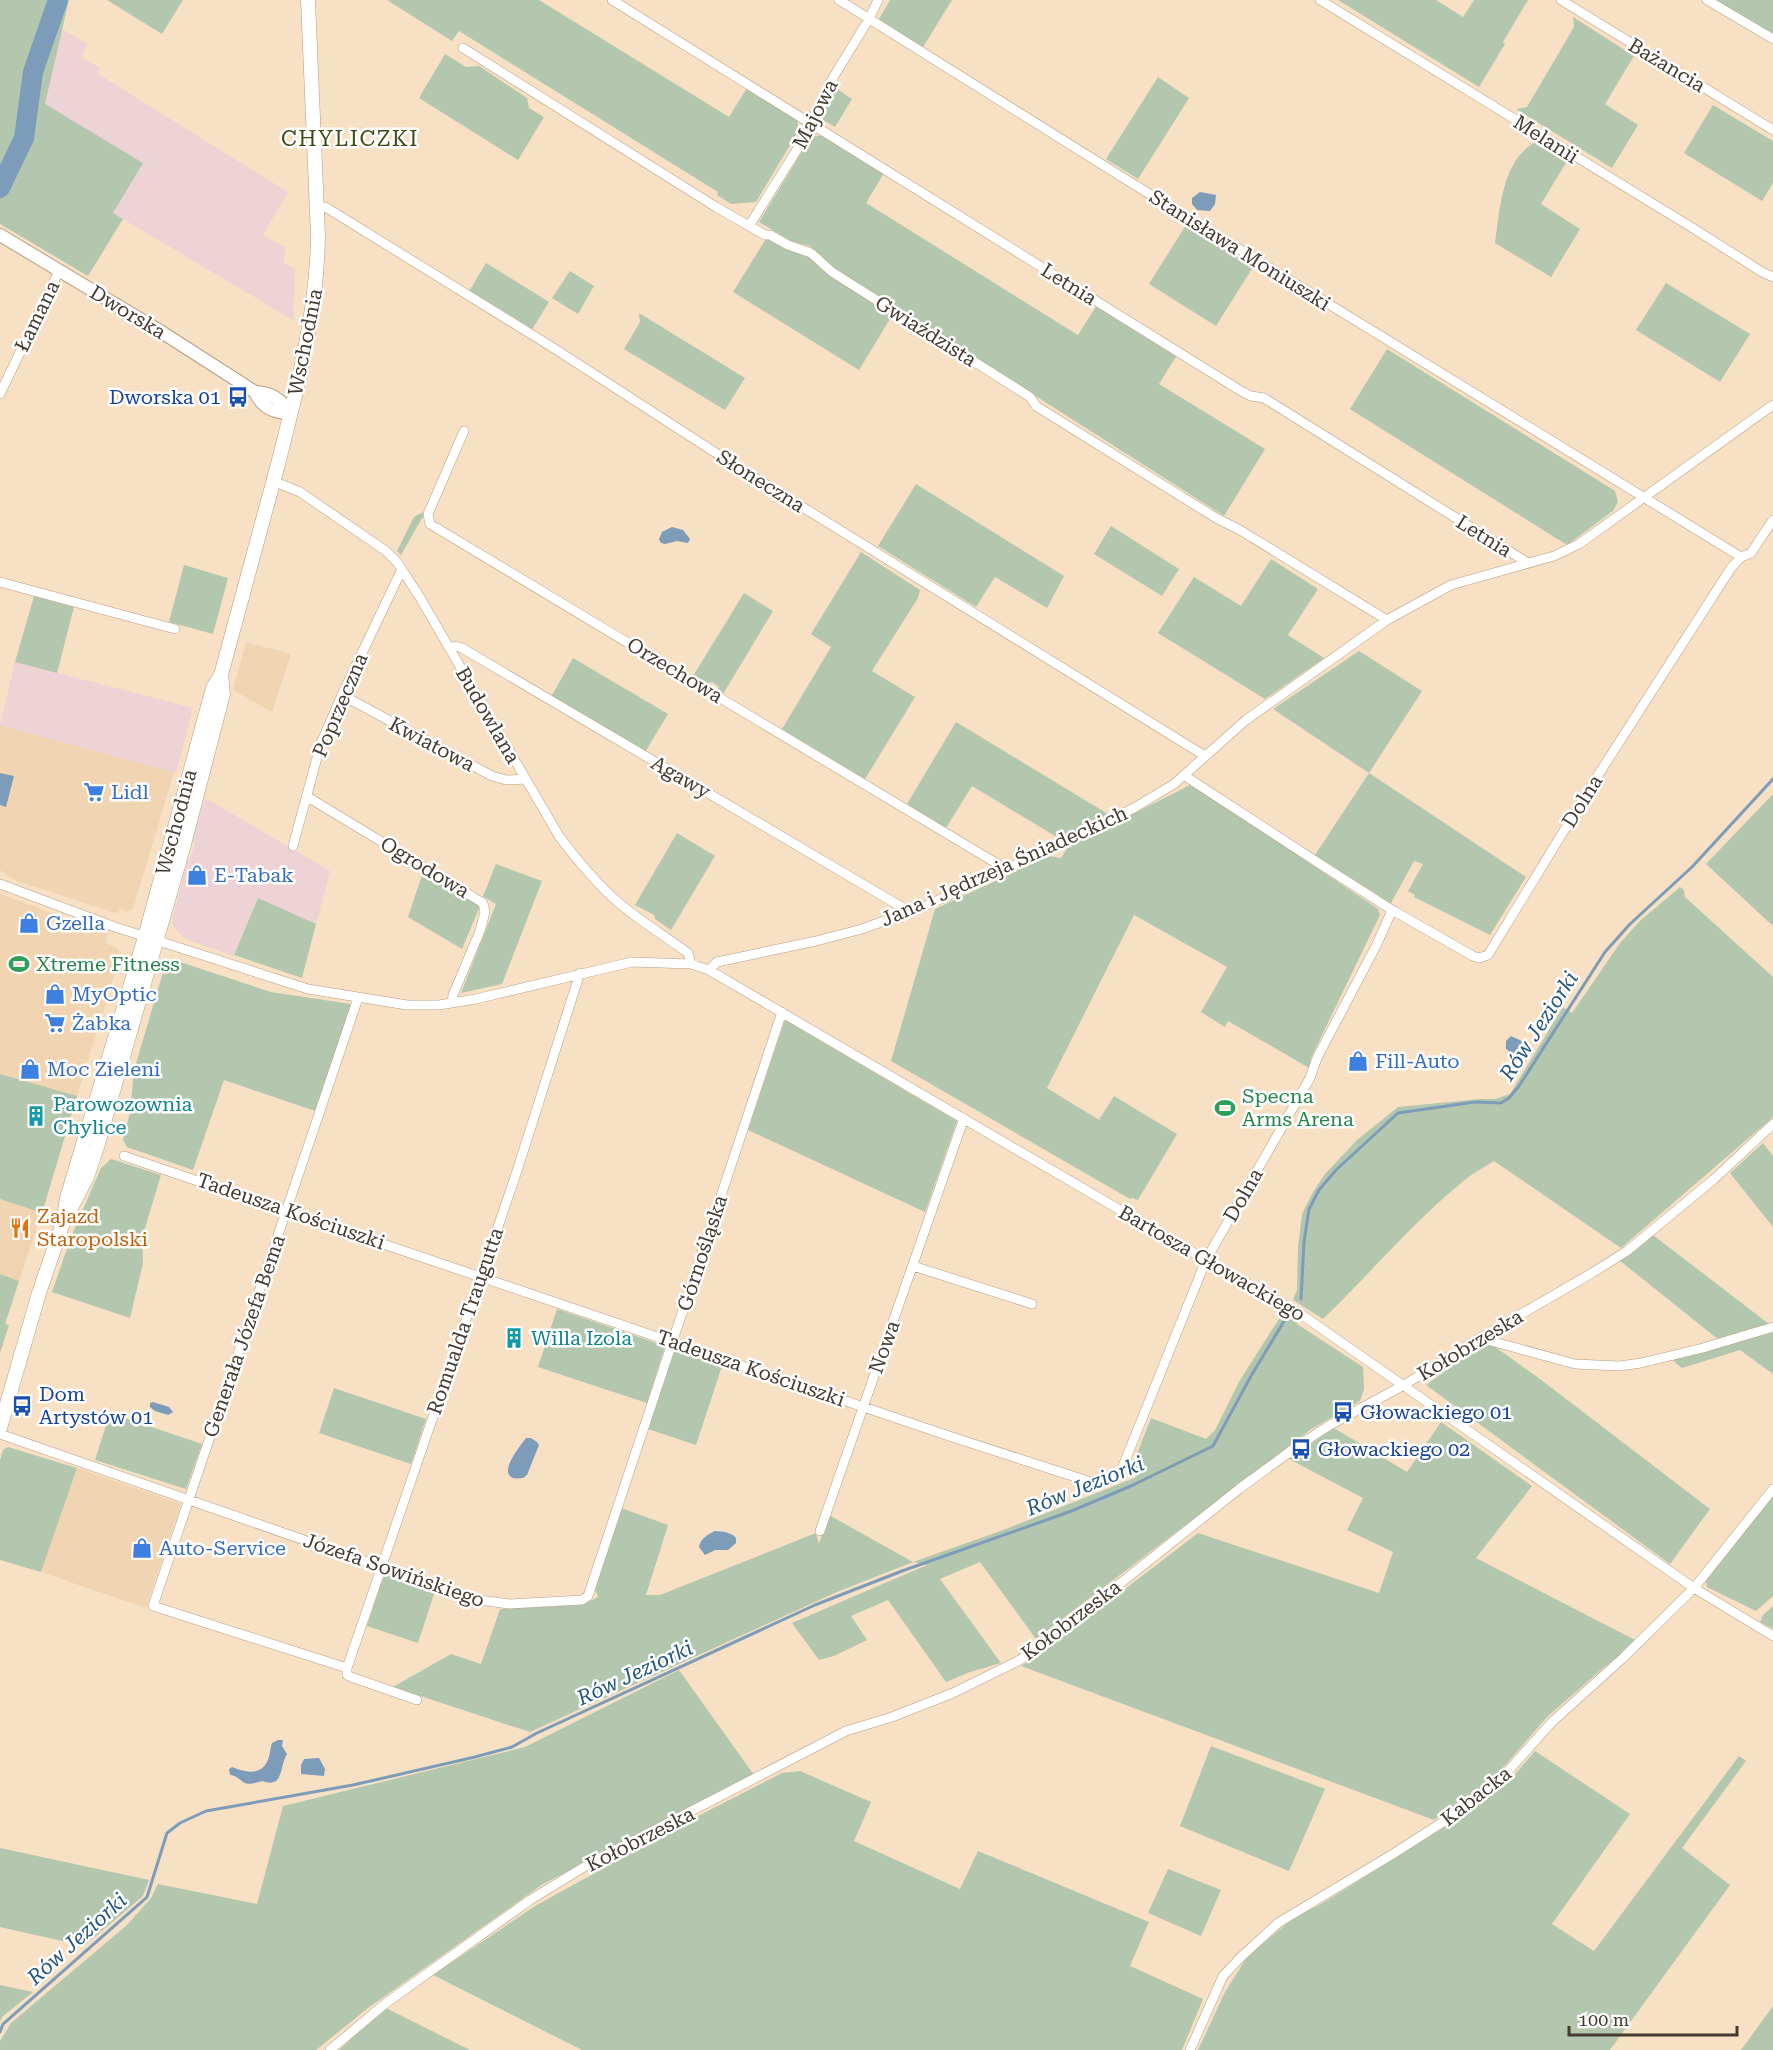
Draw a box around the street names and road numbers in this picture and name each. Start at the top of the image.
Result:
street label: Bażancia [1624,33,1710,97]
street label: Majowa [787,75,843,153]
street label: Melanii [1509,110,1583,168]
street label: Stanisława Moniuszki [1145,184,1335,316]
street label: Letnia [1037,258,1101,310]
street label: Łamana [10,276,65,356]
street label: Dworska [86,280,171,344]
street label: Wschodnia [283,286,327,397]
street label: Gwiaździsta [871,290,981,372]
street label: Słoneczna [712,444,810,518]
street label: Letnia [1452,510,1516,562]
street label: Orzechowa [623,632,727,708]
street label: Poprzeczna [307,649,373,761]
street label: Budowlana [451,662,525,768]
street label: Kwiatowa [385,711,479,777]
street label: Agawy [647,750,715,804]
street label: Wschodnia [150,766,202,877]
street label: Dolna [1557,770,1608,832]
street label: Jana i Jędrzeja Śniadeckich [877,801,1131,931]
street label: Ogrodowa [376,831,474,903]
street label: Dolna [1218,1164,1268,1226]
street label: Tadeusza Kościuszki [194,1168,388,1254]
street label: Górnośląska [672,1192,732,1314]
street label: Bartosza Głowackiego [1114,1200,1310,1326]
street label: Romualda Traugutta [422,1224,508,1418]
street label: Generała Józefa Bema [198,1232,290,1440]
street label: Kołobrzeska [1413,1304,1527,1386]
street label: Nowa [863,1317,905,1377]
street label: Tadeusza Kościuszki [654,1325,848,1411]
street label: Józefa Sowińskiego [300,1528,488,1612]
street label: Kołobrzeska [1016,1575,1126,1665]
street label: Kabacka [1436,1761,1516,1831]
street label: Kołobrzeska [582,1801,699,1877]

